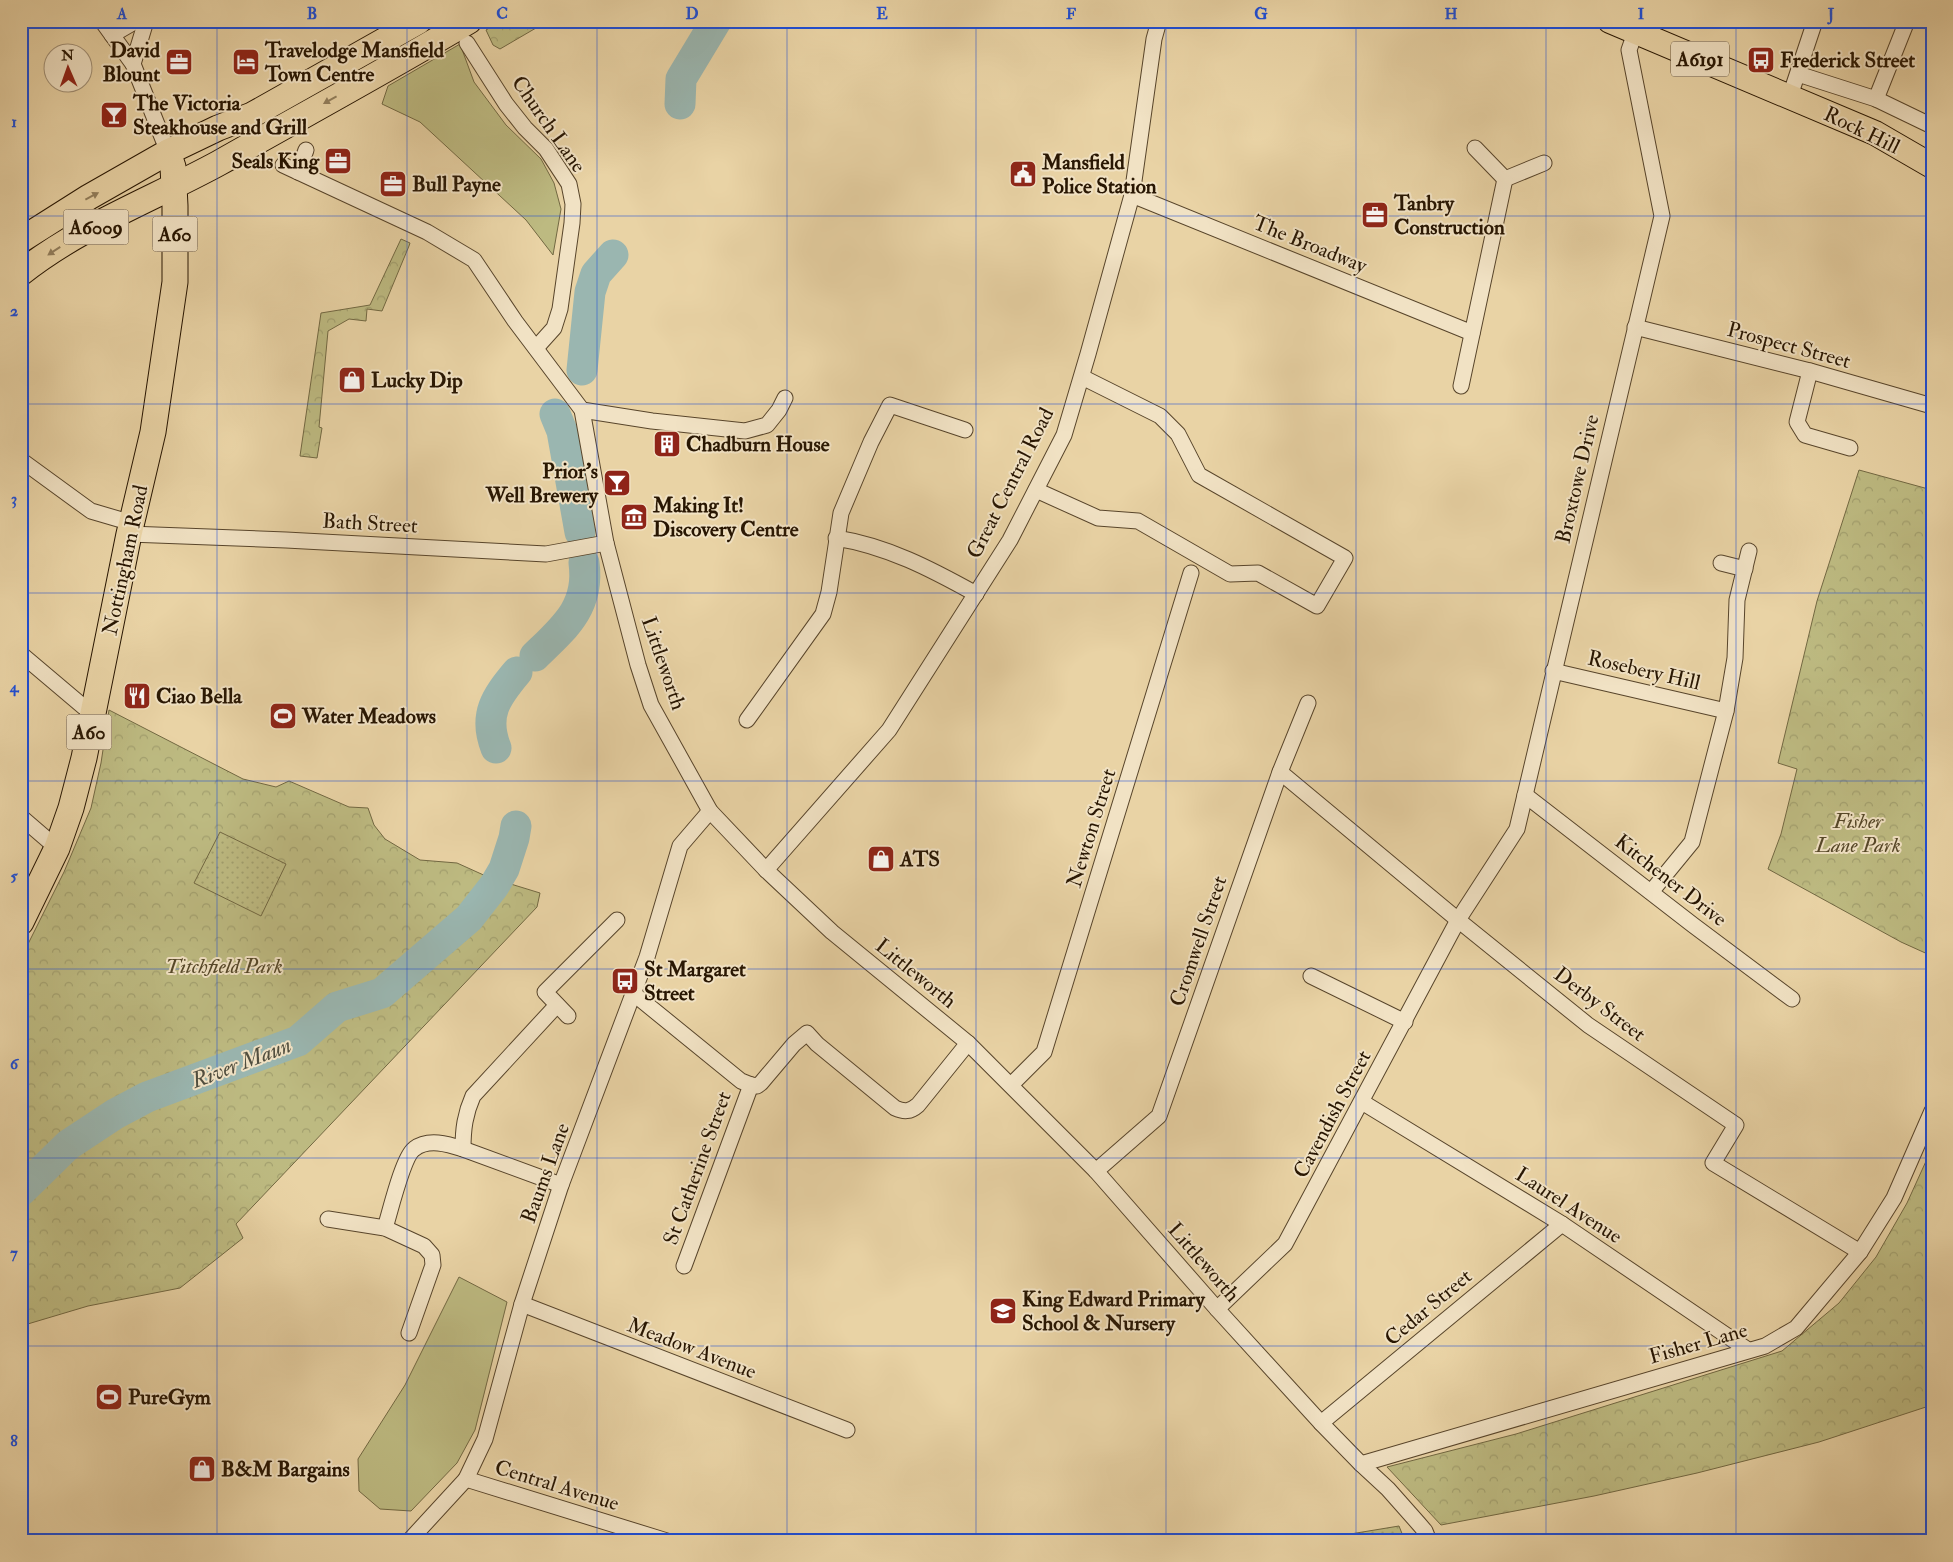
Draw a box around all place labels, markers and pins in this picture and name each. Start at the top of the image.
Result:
place label: David Blount [103,37,161,88]
place label: Travelodge Mansfield Town Centre [264,37,445,88]
bus stop icon: Frederick Street [1746,45,1776,75]
office icon: David Blount [164,47,194,77]
hotel icon: Travelodge Mansfield Town Centre [231,47,261,77]
place label: Frederick Street [1780,47,1915,74]
place label: The Victoria Steakhouse and Grill [132,90,308,141]
bar icon: The Victoria Steakhouse and Grill [99,100,129,130]
office icon: Seals King [323,146,353,176]
place label: Seals King [231,148,320,175]
place label: Mansfield Police Station [1041,149,1157,200]
public building icon: Mansfield Police Station [1008,159,1038,189]
office icon: Bull Payne [378,169,408,199]
place label: Bull Payne [412,171,501,198]
place label: Tanbry Construction [1393,190,1505,241]
office icon: Tanbry Construction [1360,200,1390,230]
shop icon: Lucky Dip [337,365,367,395]
place label: Lucky Dip [371,367,463,394]
building icon: Chadburn House [652,429,682,459]
place label: Chadburn House [686,431,830,458]
place label: Prior's Well Brewery [485,458,599,509]
bar icon: Prior's Well Brewery [602,468,632,498]
place label: Making It! Discovery Centre [652,492,799,543]
museum icon: Making It! Discovery Centre [619,502,649,532]
restaurant icon: Ciao Bella [122,681,152,711]
place label: Ciao Bella [156,683,243,710]
sports icon: Water Meadows [268,701,298,731]
place label: Water Meadows [301,703,436,730]
shop icon: ATS [866,844,896,874]
place label: ATS [899,846,940,873]
place label: St Margaret Street [644,956,746,1007]
bus stop icon: St Margaret Street [610,966,640,996]
place label: King Edward Primary School & Nursery [1022,1286,1205,1337]
school or university icon: King Edward Primary School & Nursery [988,1296,1018,1326]
sports icon: PureGym [94,1382,124,1412]
place label: PureGym [128,1384,212,1411]
shop icon: B&M Bargains [187,1454,217,1484]
place label: B&M Bargains [221,1456,350,1483]

